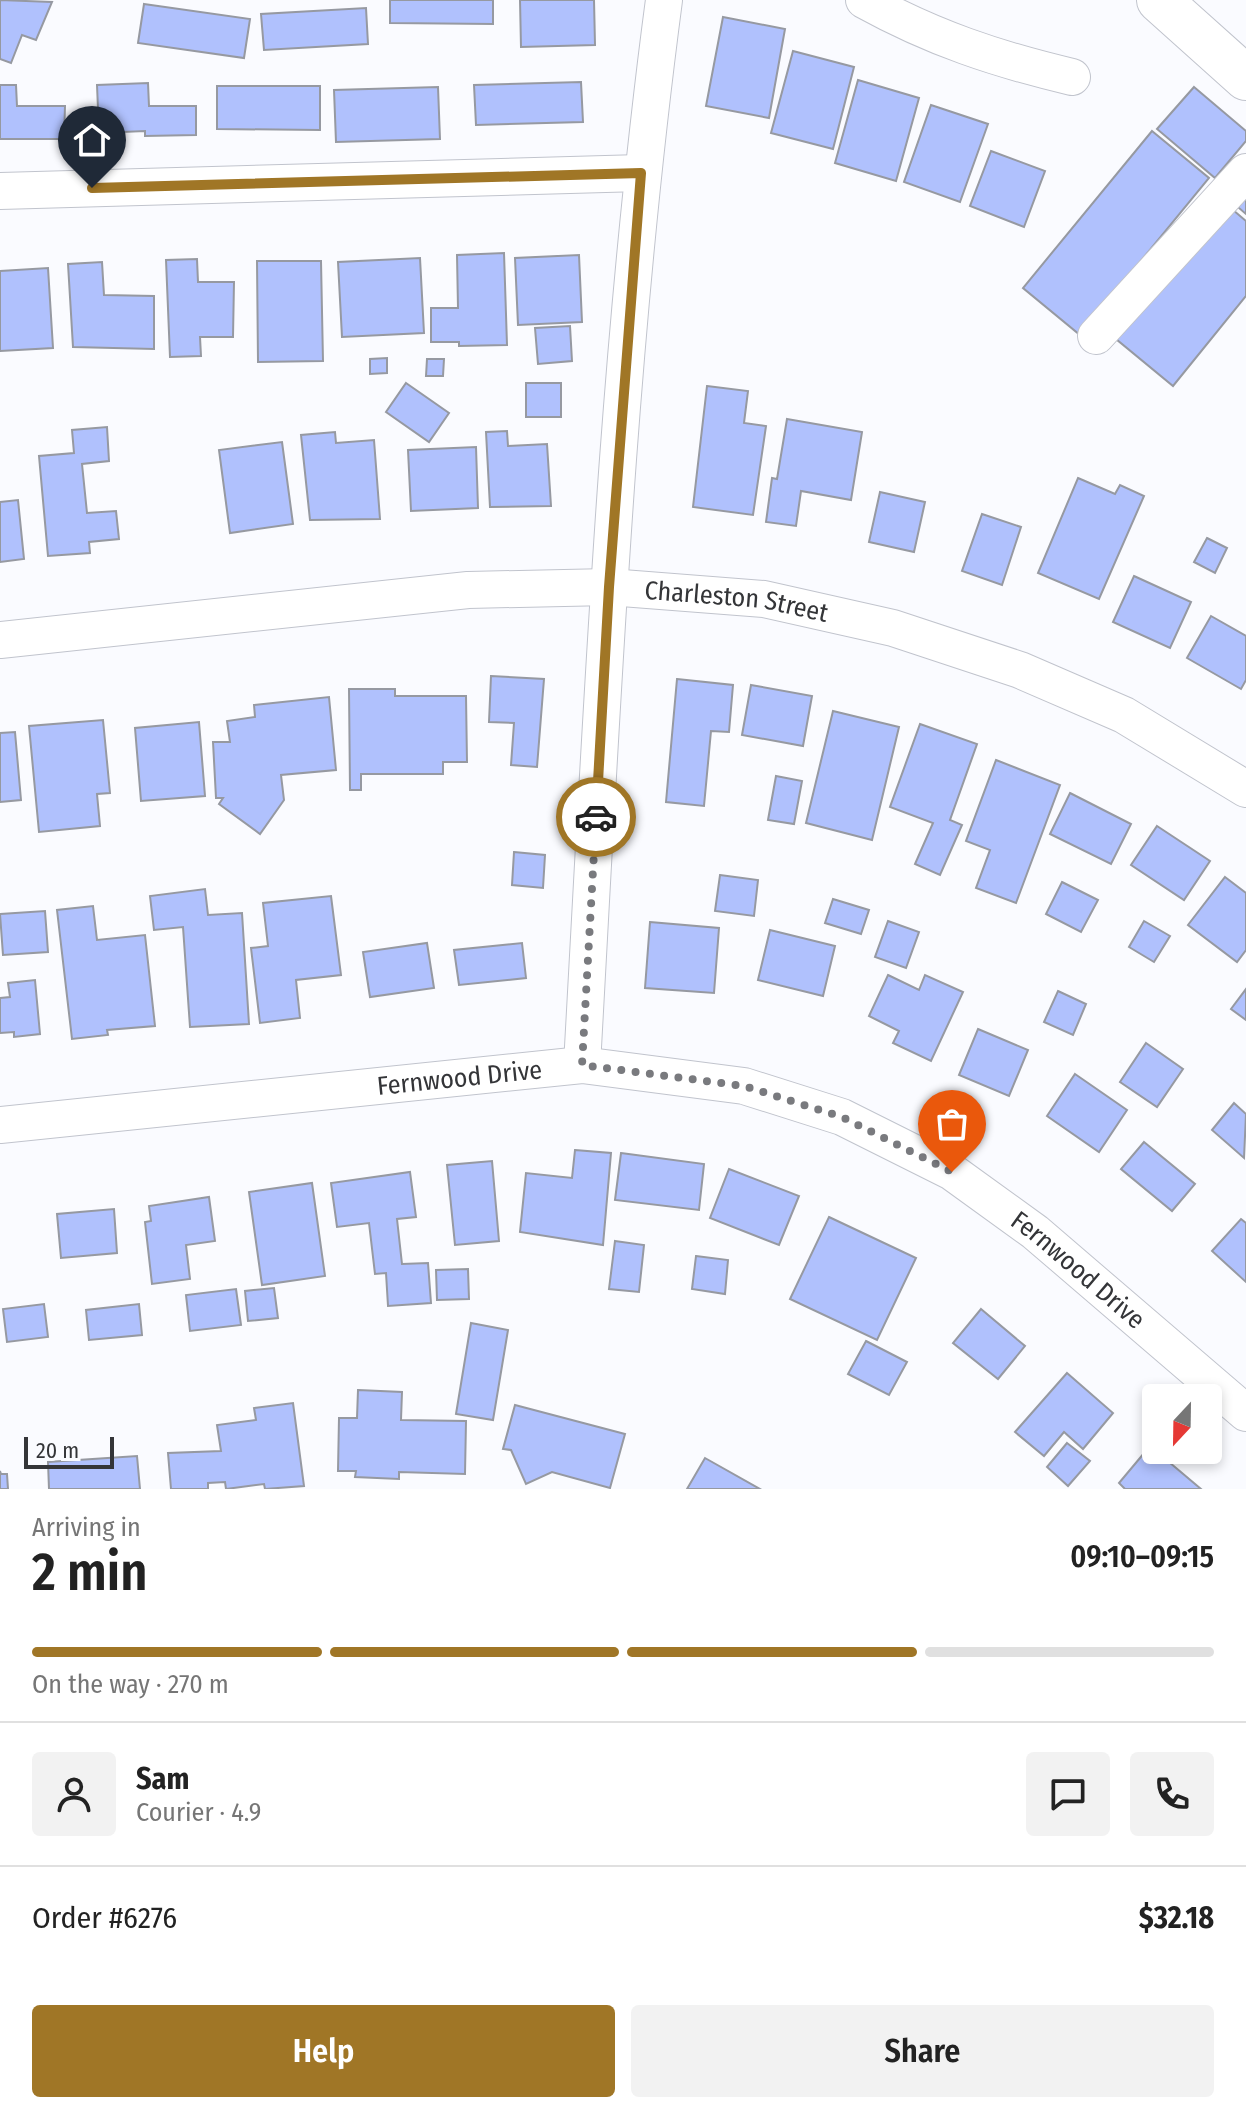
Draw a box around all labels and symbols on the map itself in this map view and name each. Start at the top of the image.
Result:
pin [58,106,126,188]
street label: Charleston Street [644,575,831,629]
courier [556,777,636,857]
street label: Fernwood Drive [376,1054,544,1102]
pin [918,1090,986,1172]
street label: Fernwood Drive [1005,1205,1151,1335]
north arrow [1142,1384,1222,1464]
scale bar [24,1433,114,1469]

